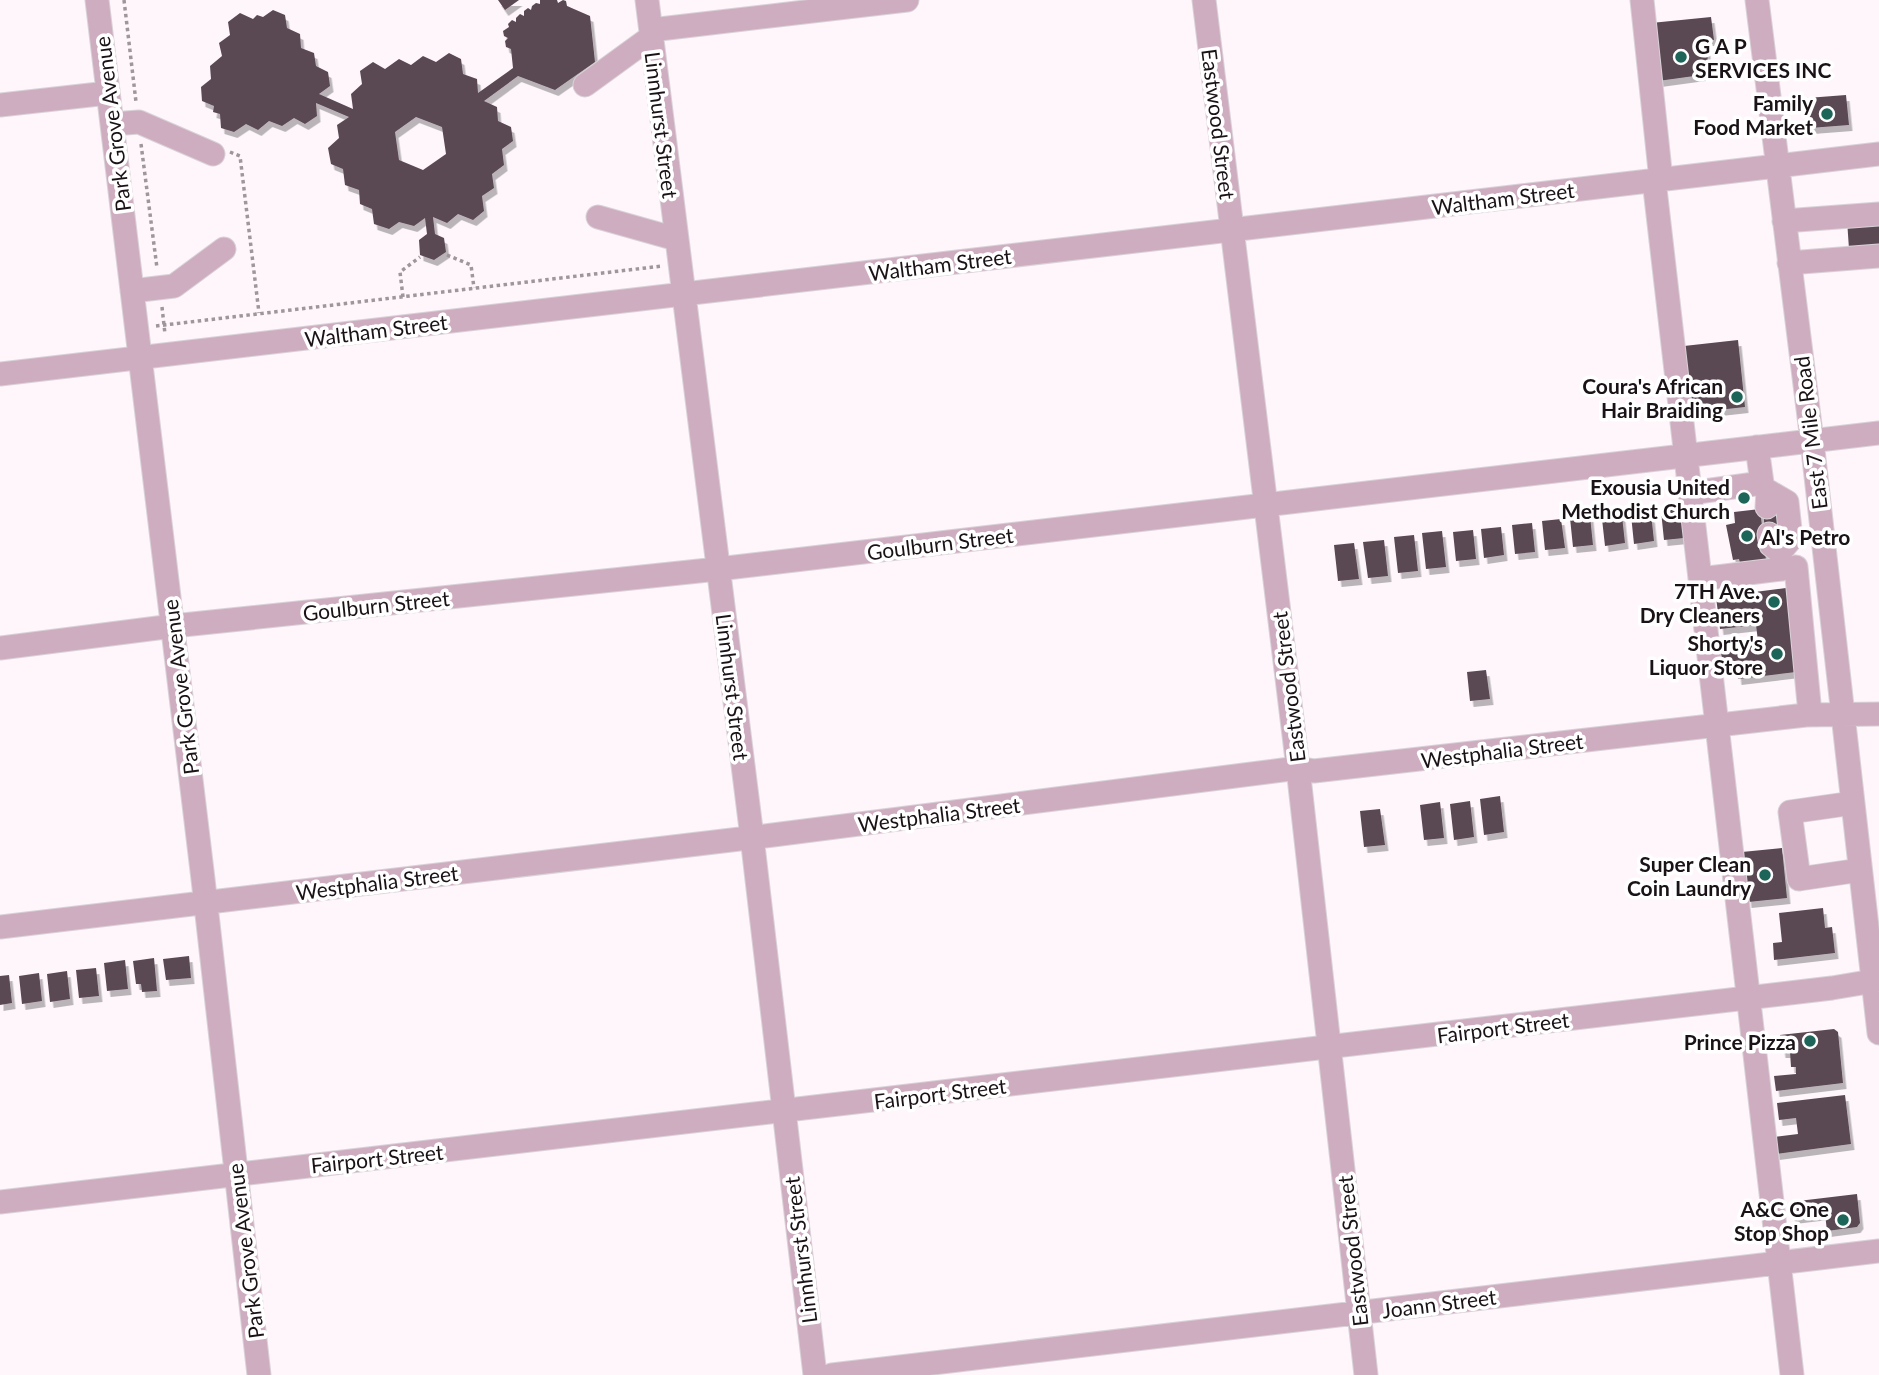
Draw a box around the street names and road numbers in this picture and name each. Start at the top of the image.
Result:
street label: Park Grove Avenue [89,35,135,213]
street label: Eastwood Street [1197,47,1241,201]
street label: Linnhurst Street [641,50,683,200]
street label: Waltham Street [1430,177,1576,219]
street label: Waltham Street [867,243,1013,285]
street label: Waltham Street [303,309,449,351]
street label: East 7 Mile Road [1788,355,1832,511]
street label: Goulburn Street [865,522,1015,564]
street label: Goulburn Street [301,585,451,625]
street label: Park Grove Avenue [157,598,203,776]
street label: Eastwood Street [1266,610,1310,764]
street label: Linnhurst Street [712,612,754,762]
street label: Westphalia Street [1419,728,1585,772]
street label: Westphalia Street [856,792,1022,836]
street label: Westphalia Street [294,860,460,904]
street label: Fairport Street [1435,1006,1571,1048]
street label: Fairport Street [872,1072,1008,1114]
street label: Fairport Street [310,1139,445,1177]
street label: Park Grove Avenue [222,1162,268,1340]
street label: Eastwood Street [1332,1174,1372,1328]
street label: Linnhurst Street [779,1175,821,1325]
street label: Joann Street [1380,1284,1498,1322]

